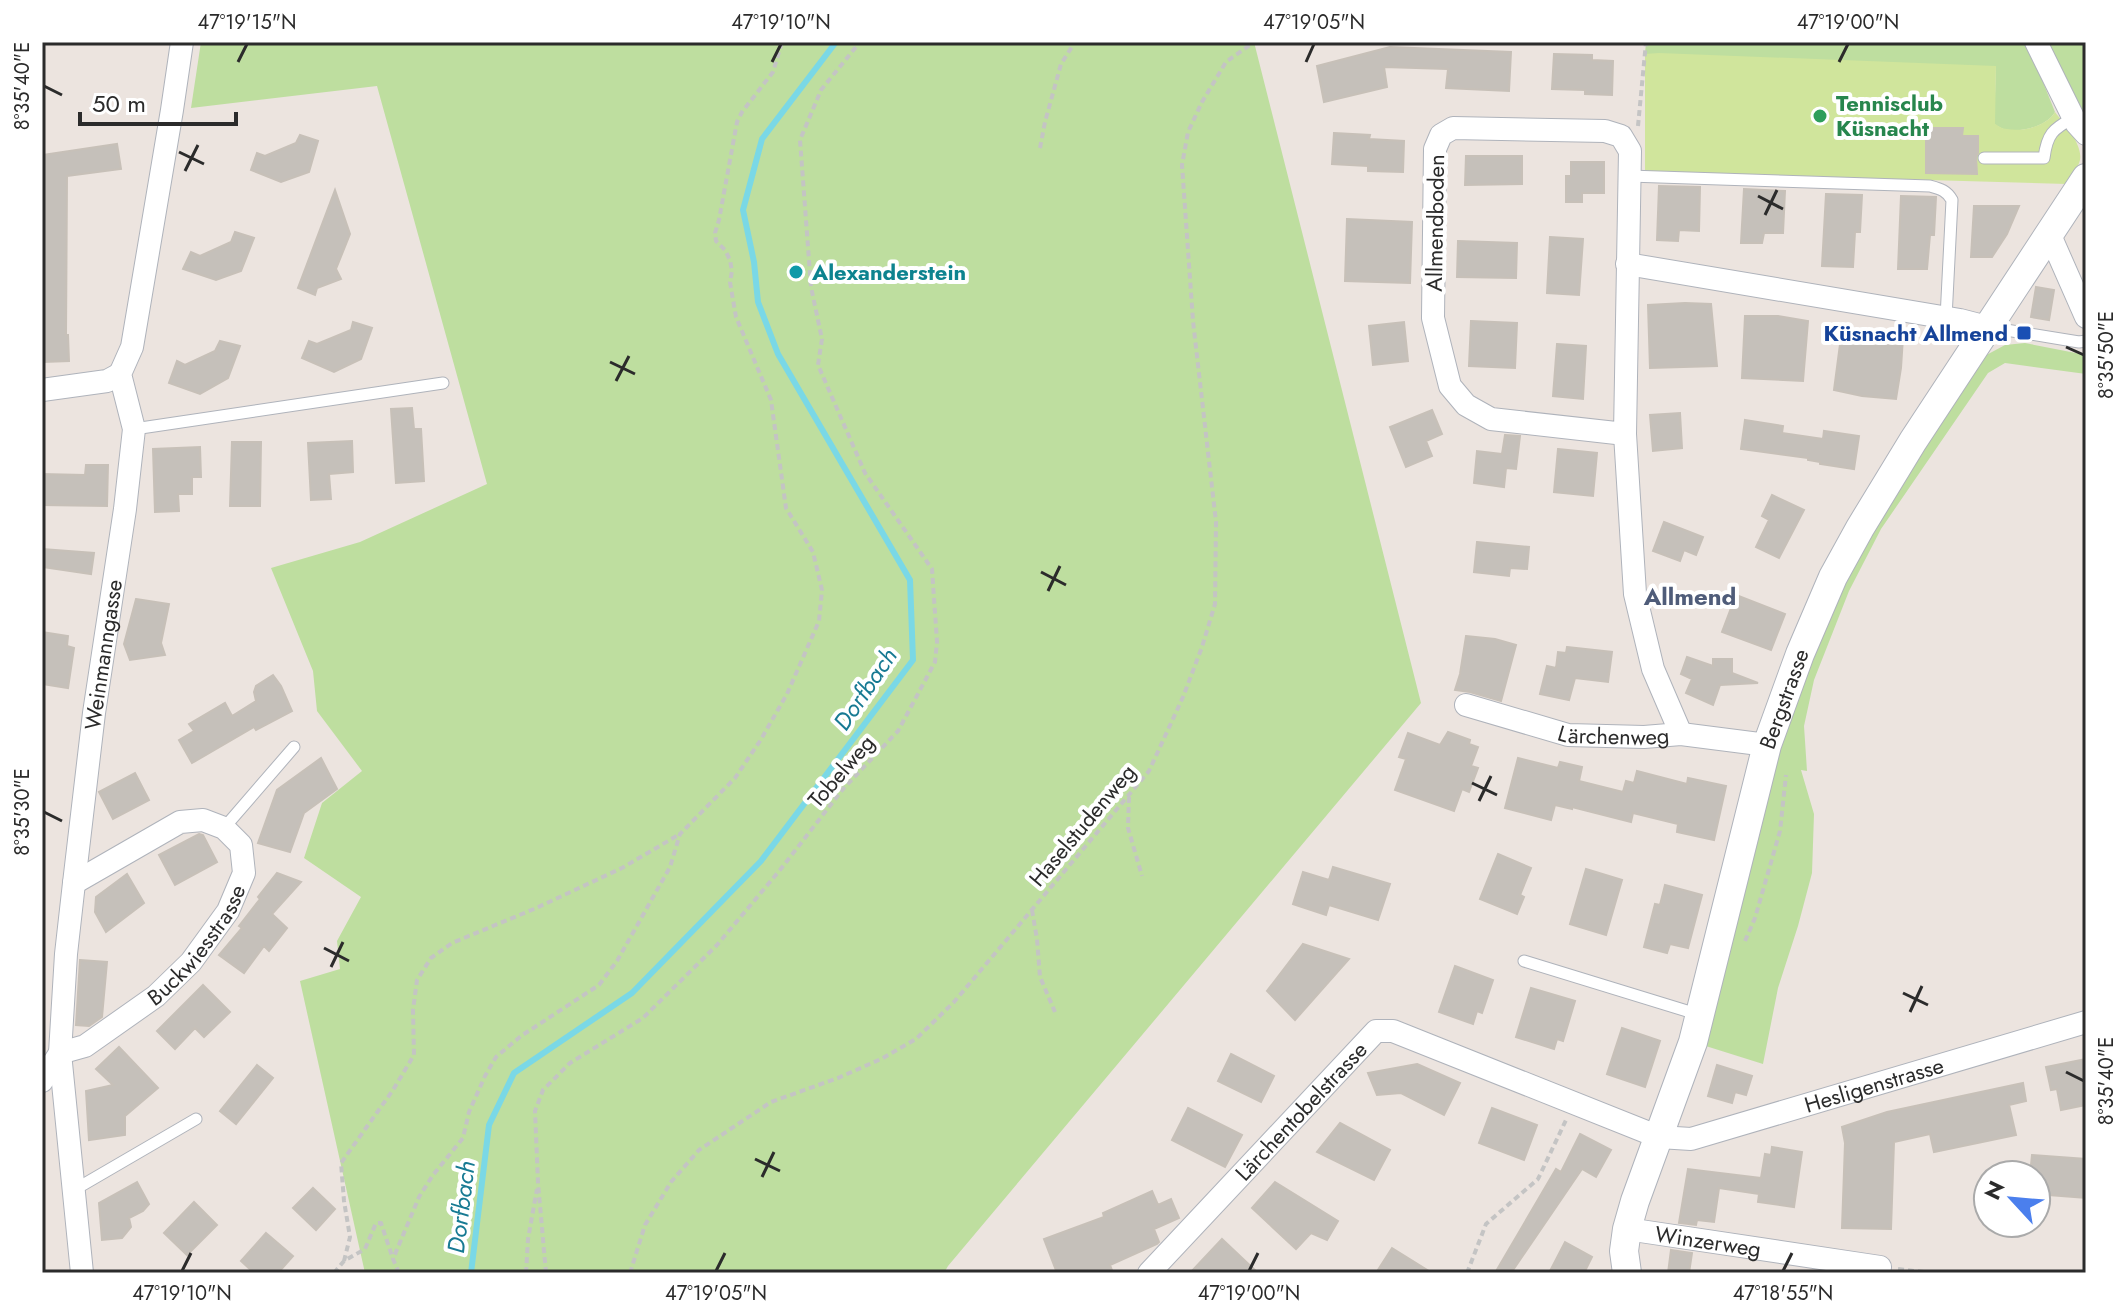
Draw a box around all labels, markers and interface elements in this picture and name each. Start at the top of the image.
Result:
text: 47°19'15"N [197,8,297,37]
text: 47°19'10"N [731,8,831,37]
text: 47°19'05"N [1263,8,1365,37]
text: 47°19'00"N [1797,8,1899,37]
text: 8°35'40"E [8,42,37,130]
scale bar [80,76,236,126]
text: 50 m [92,86,146,121]
place label: Tennisclub Küsnacht [1836,87,1943,144]
marker: Tennisclub Küsnacht [1811,107,1829,125]
street label: Allmendboden [1418,154,1452,292]
place label: Alexanderstein [811,256,966,288]
marker: Alexanderstein [787,263,805,281]
text: 8°35'50"E [2092,311,2121,399]
place label: Küsnacht Allmend [1824,317,2008,349]
marker: Küsnacht Allmend [2015,324,2033,342]
street label: Weinmanngasse [76,577,130,732]
district label: Allmend [1643,579,1736,614]
water label: Dorfbach [824,641,906,737]
street label: Bergstrasse [1751,644,1817,754]
street label: Lärchenweg [1554,717,1670,753]
street label: Tobelweg [800,727,882,815]
street label: Haselstudenweg [1021,757,1143,893]
text: 8°35'30"E [8,768,37,856]
street label: Buckwiesstrasse [141,879,253,1013]
street label: Lärchentobelstrasse [1227,1034,1374,1188]
text: 8°35'40"E [2092,1037,2121,1125]
street label: Hesligenstrasse [1801,1049,1947,1121]
water label: Dorfbach [438,1159,484,1255]
north arrow [1972,1159,2052,1239]
text: N [1976,1175,2012,1205]
street label: Winzerweg [1653,1217,1763,1265]
text: 47°19'10"N [132,1279,232,1308]
text: 47°19'05"N [665,1279,767,1308]
text: 47°19'00"N [1198,1279,1300,1308]
text: 47°18'55"N [1733,1279,1833,1308]

